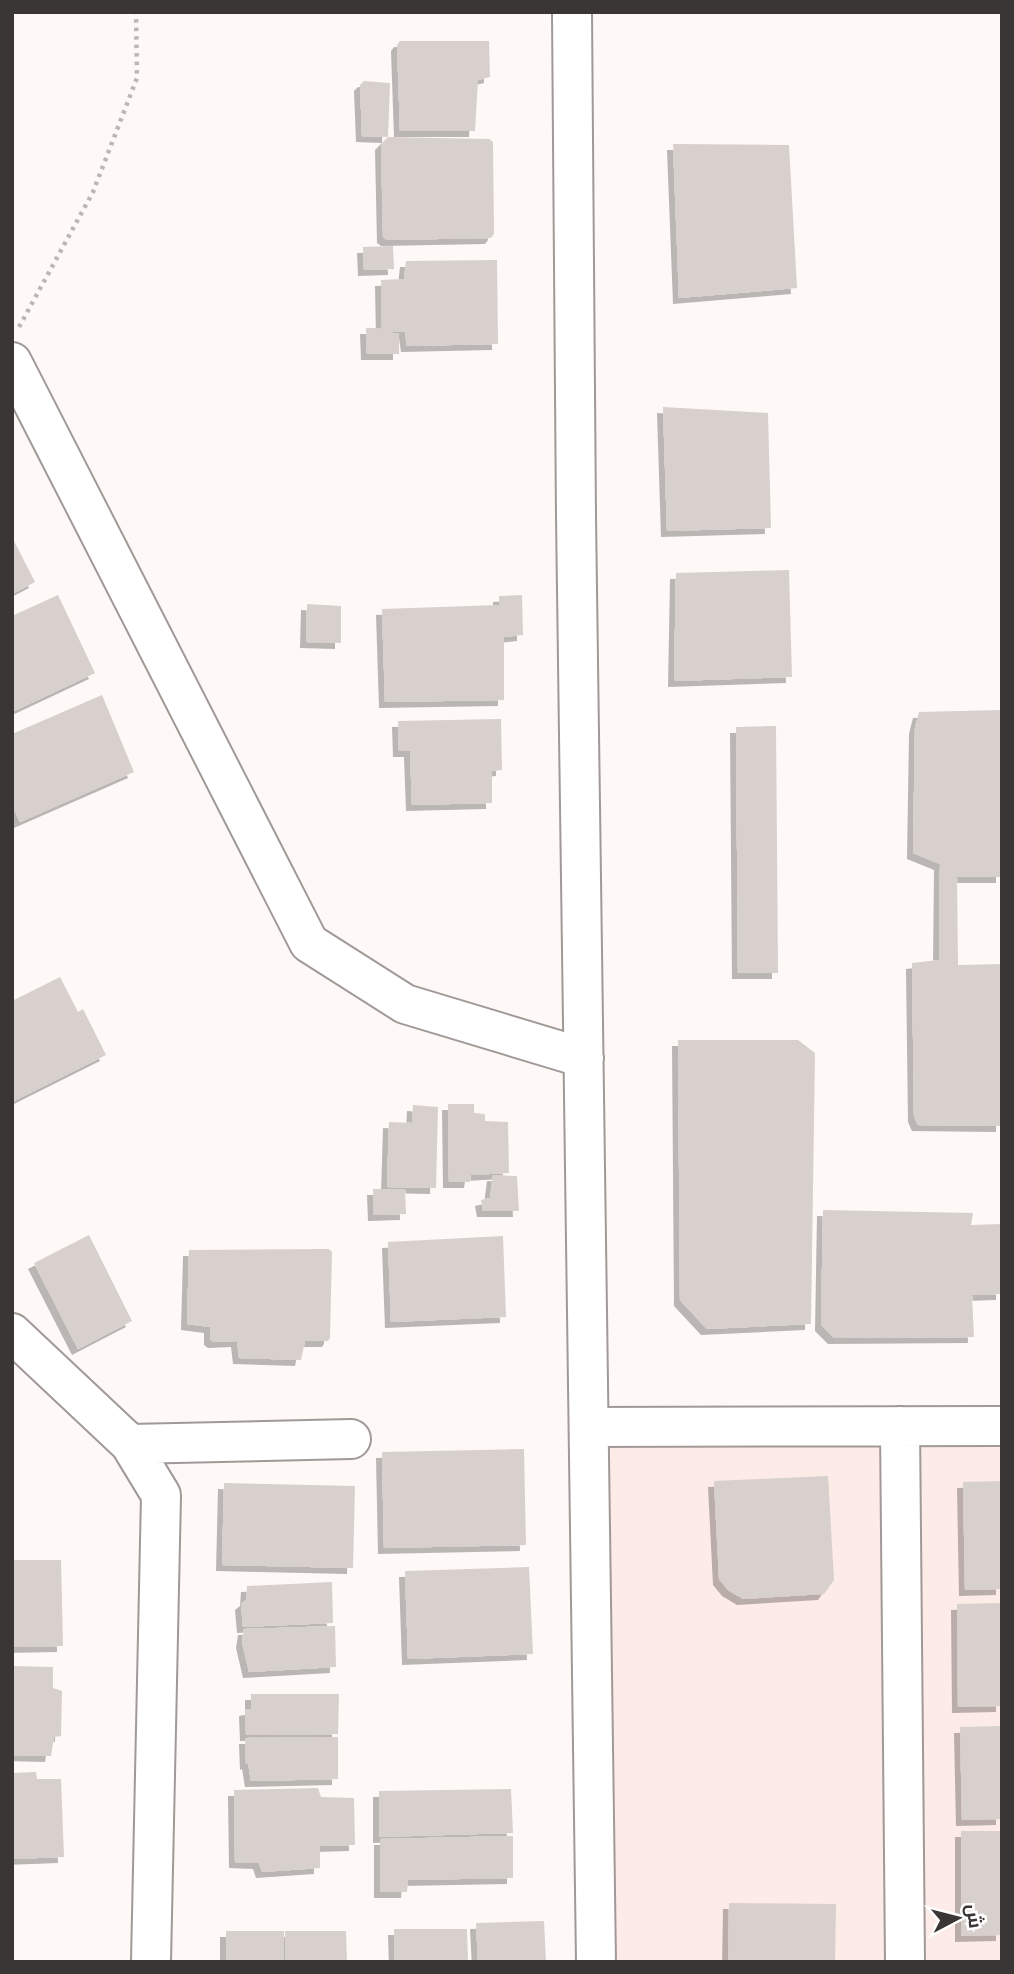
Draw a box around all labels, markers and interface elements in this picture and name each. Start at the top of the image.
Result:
north arrow [923,1883,993,1953]
text: ش [958,1902,989,1930]

